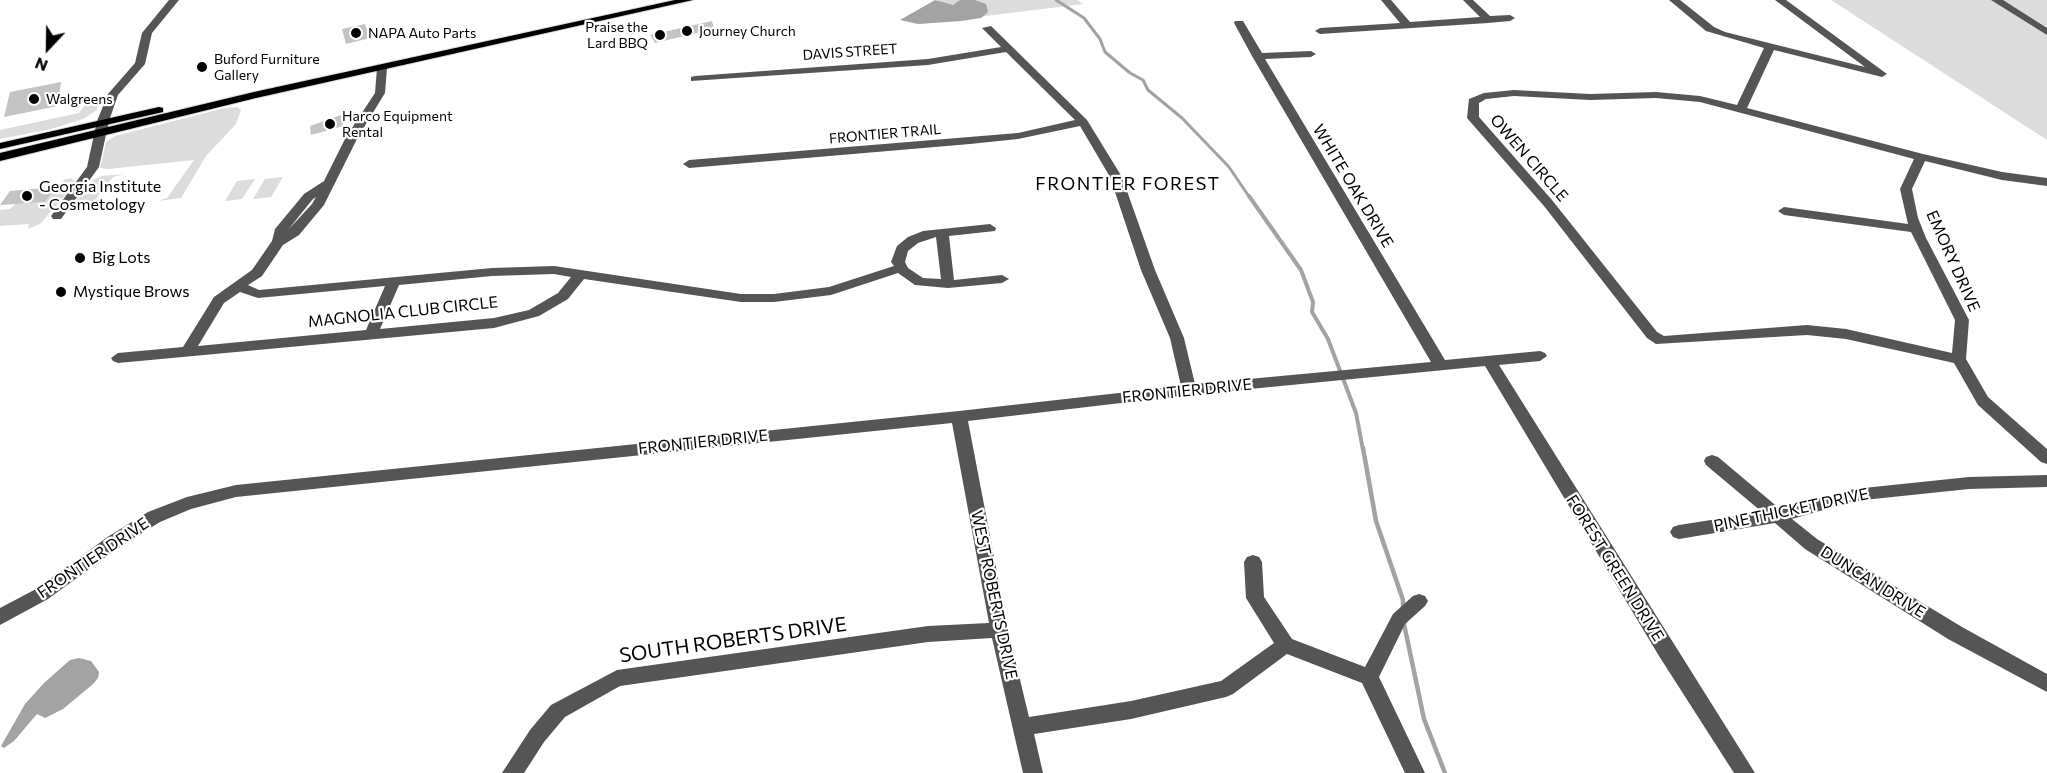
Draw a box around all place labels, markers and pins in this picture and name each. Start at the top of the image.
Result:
place label: Praise the Lard BBQ [585,19,648,51]
place label: Journey Church [699,23,796,39]
marker: Journey Church [680,24,694,38]
place label: NAPA Auto Parts [368,25,476,41]
marker: NAPA Auto Parts [349,26,363,40]
marker: Praise the Lard BBQ [653,28,667,42]
place label: Buford Furniture Gallery [214,51,320,84]
marker: Buford Furniture Gallery [195,60,209,74]
place label: Walgreens [46,91,113,107]
marker: Walgreens [27,92,41,106]
place label: Harco Equipment Rental [342,108,453,140]
marker: Harco Equipment Rental [323,117,337,131]
place label: Georgia Institute - Cosmetology [39,177,161,215]
marker: Georgia Institute - Cosmetology [20,189,34,203]
place label: Big Lots [92,248,151,268]
marker: Big Lots [73,251,87,265]
place label: Mystique Brows [73,282,189,302]
marker: Mystique Brows [54,285,68,299]

